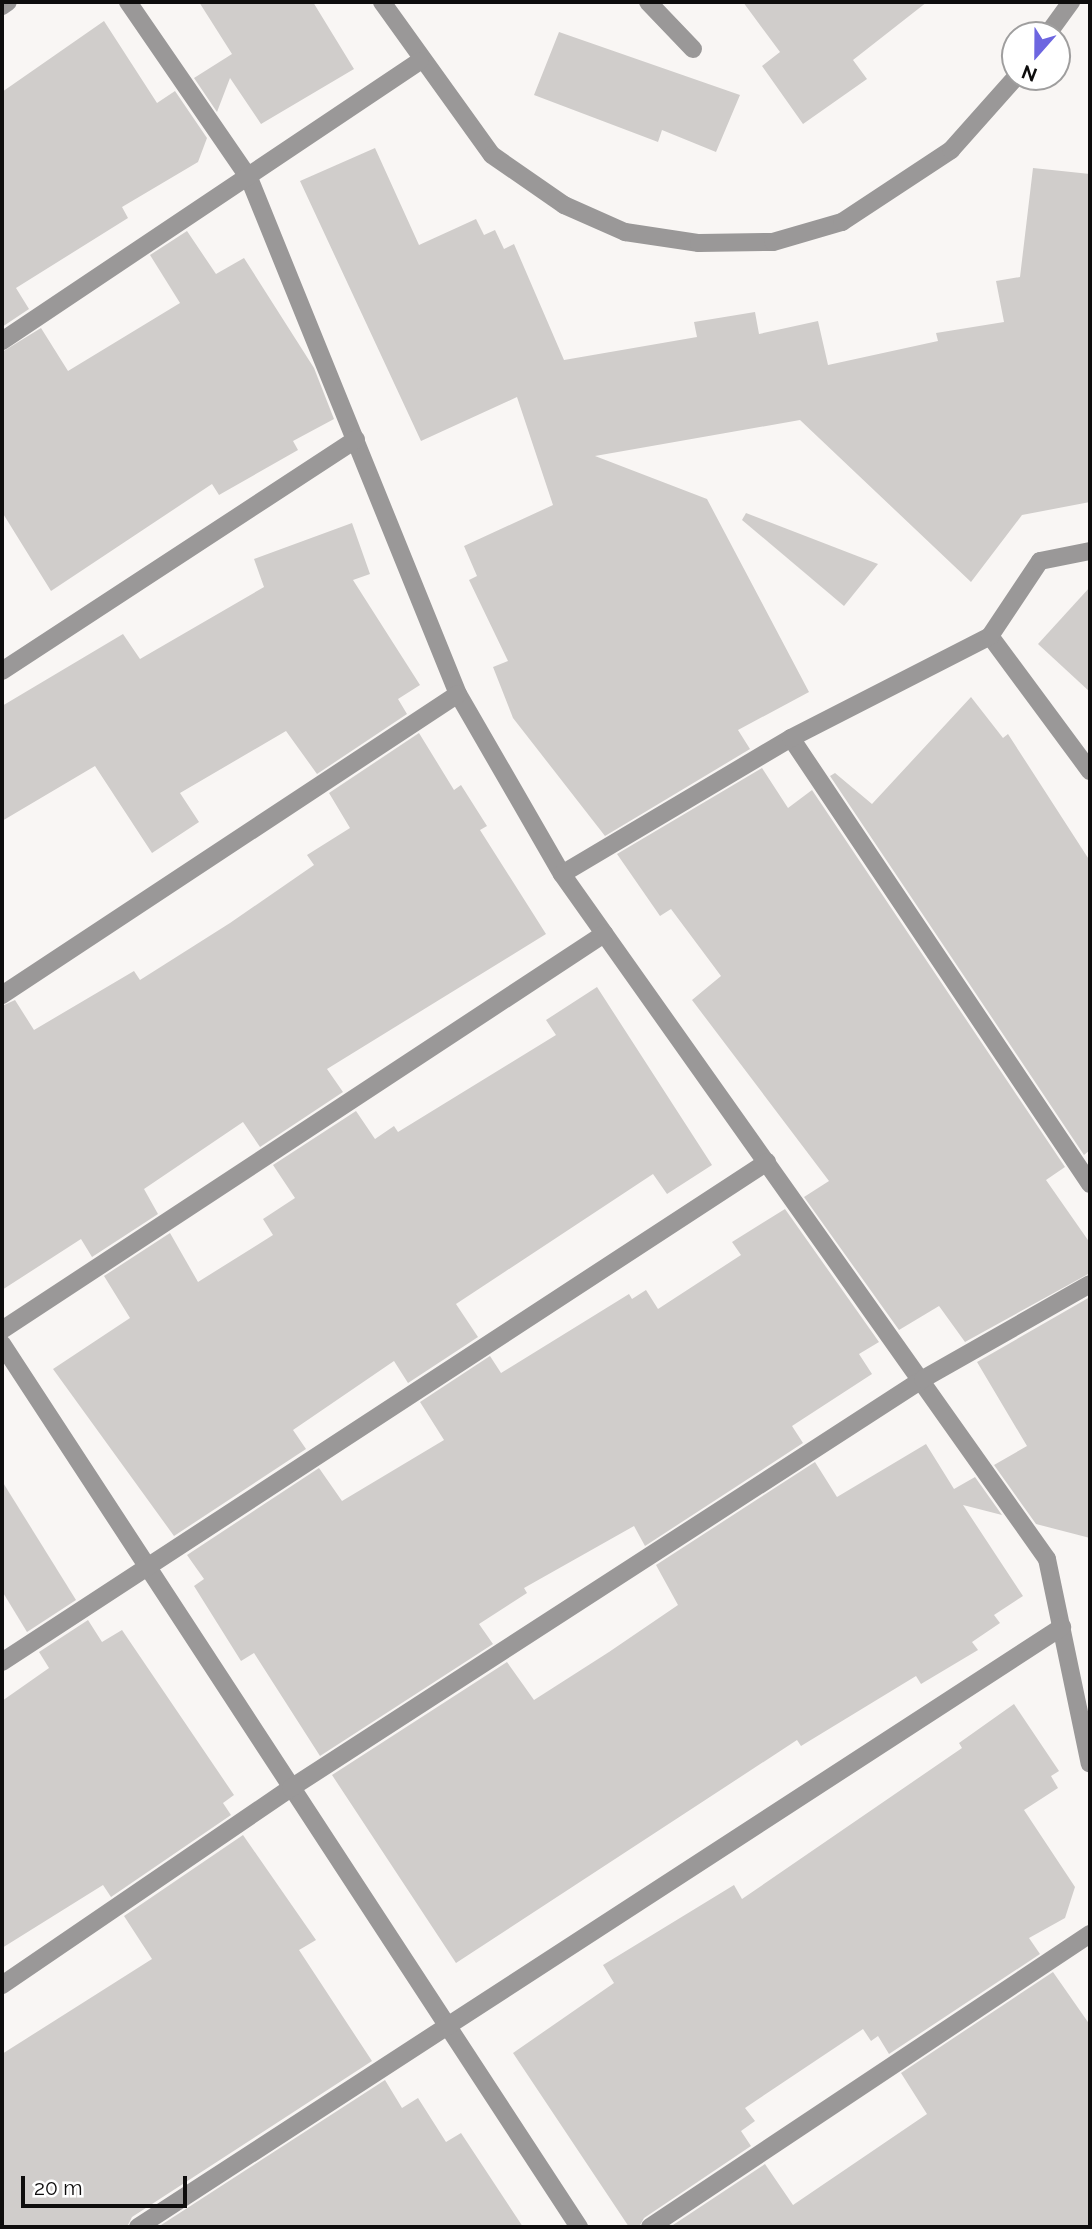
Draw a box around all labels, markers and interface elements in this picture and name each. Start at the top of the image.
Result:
north arrow [1001,21,1071,91]
text: N [1018,61,1040,87]
scale bar [24,2162,191,2206]
text: 20 m [34,2175,82,2200]

